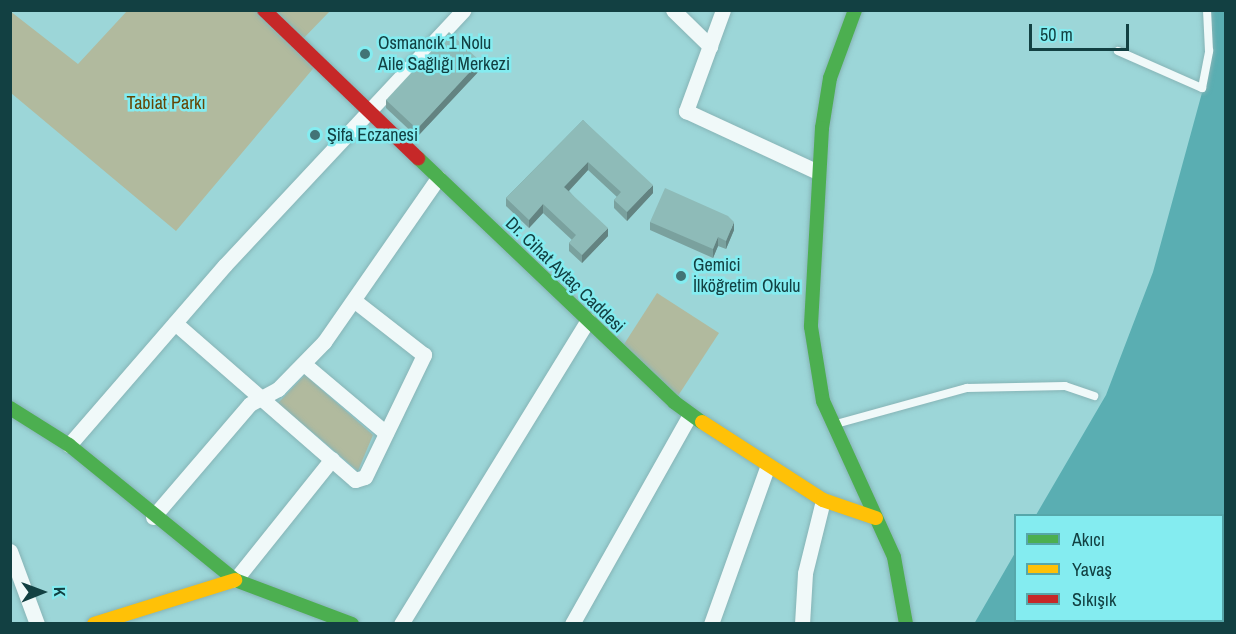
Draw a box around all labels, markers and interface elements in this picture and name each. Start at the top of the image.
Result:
scale bar [1032,12,1132,50]
text: 50 m [1040,22,1073,47]
place label: Osmancık 1 Nolu Aile Sağlığı Merkezi [378,33,510,76]
marker: Osmancık 1 Nolu Aile Sağlığı Merkezi [356,45,374,63]
park label: Tabiat Parkı [126,92,206,114]
place label: Şifa Eczanesi [327,124,418,146]
marker: Şifa Eczanesi [308,128,322,142]
street label: Dr. Cihat Aytaç Caddesi [501,212,629,338]
place label: Gemici İlköğretim Okulu [693,255,800,298]
marker: Gemici İlköğretim Okulu [674,269,688,283]
legend [1014,514,1224,622]
text: Akıcı [1072,527,1105,552]
text: Yavaş [1072,557,1112,582]
north arrow [12,562,72,622]
text: K [49,587,71,597]
text: Sıkışık [1072,587,1116,612]

